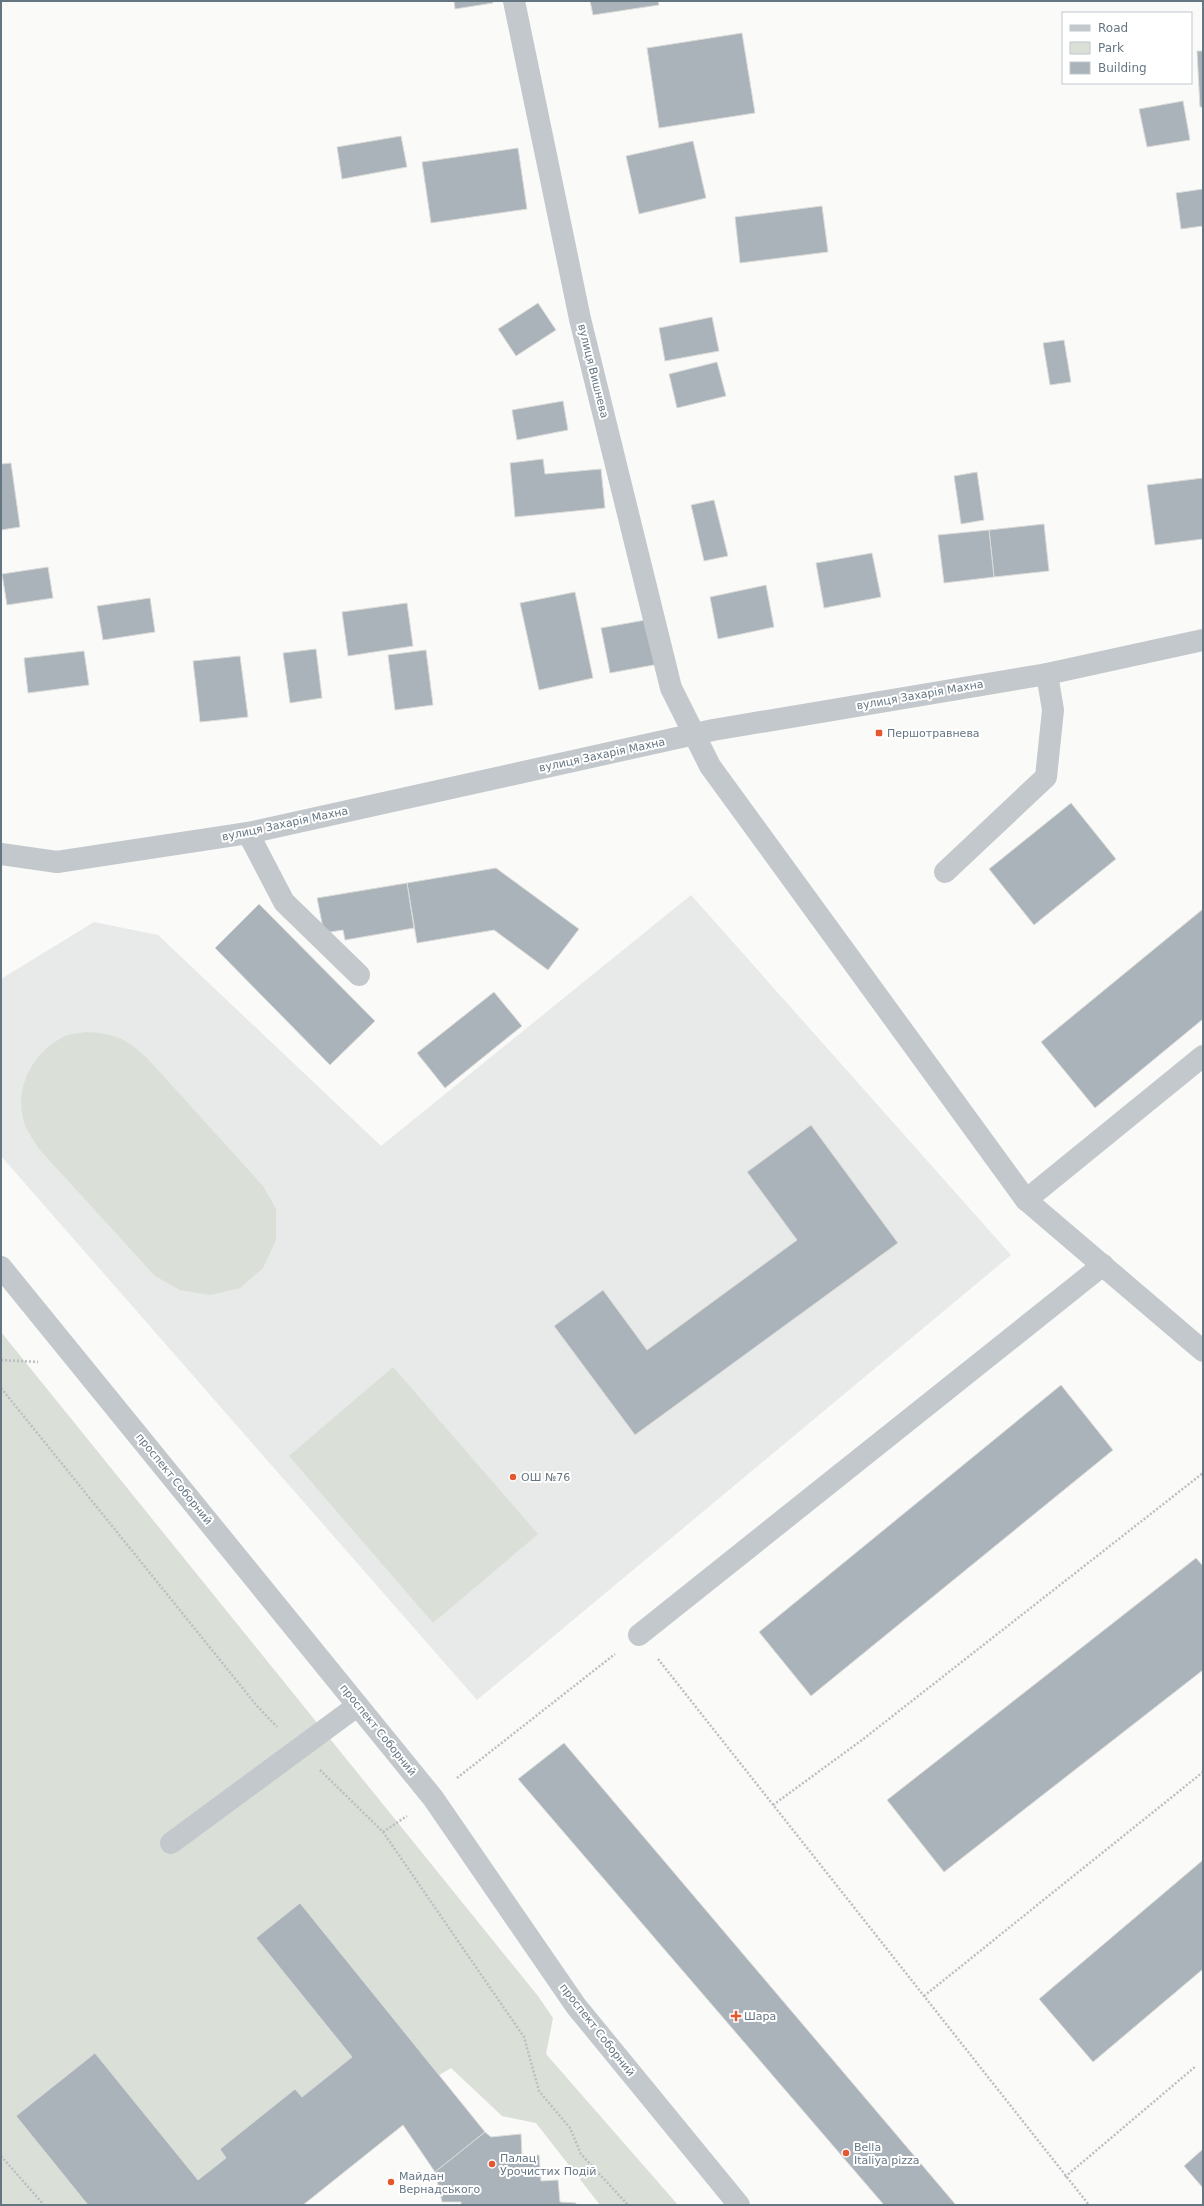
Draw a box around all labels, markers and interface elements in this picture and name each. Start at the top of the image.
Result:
legend [1062,12,1192,84]
text: Road [1098,21,1128,35]
text: Park [1098,41,1124,55]
text: Building [1098,61,1147,75]
street label: вулиця Вишнева [575,323,611,419]
street label: вулиця Захарія Махна [856,677,984,713]
place label: Першотравнева [887,727,980,740]
marker: Першотравнева [874,728,884,738]
street label: вулиця Захарія Махна [538,735,666,775]
street label: вулиця Захарія Махна [221,804,349,844]
street label: проспект Соборний [133,1431,215,1527]
place label: ОШ №76 [521,1471,570,1484]
marker: ОШ №76 [508,1472,518,1482]
street label: проспект Соборний [337,1682,419,1778]
street label: проспект Соборний [557,1981,637,2079]
place label: Шара [744,2010,776,2023]
marker: Шара [731,2011,741,2021]
place label: Bella Italiya pizza [854,2141,919,2167]
marker: Bella Italiya pizza [841,2148,851,2158]
place label: Палац Урочистих Подій [500,2152,597,2178]
marker: Палац Урочистих Подій [487,2159,497,2169]
place label: Майдан Вернадського [399,2170,481,2196]
marker: Майдан Вернадського [386,2177,396,2187]

